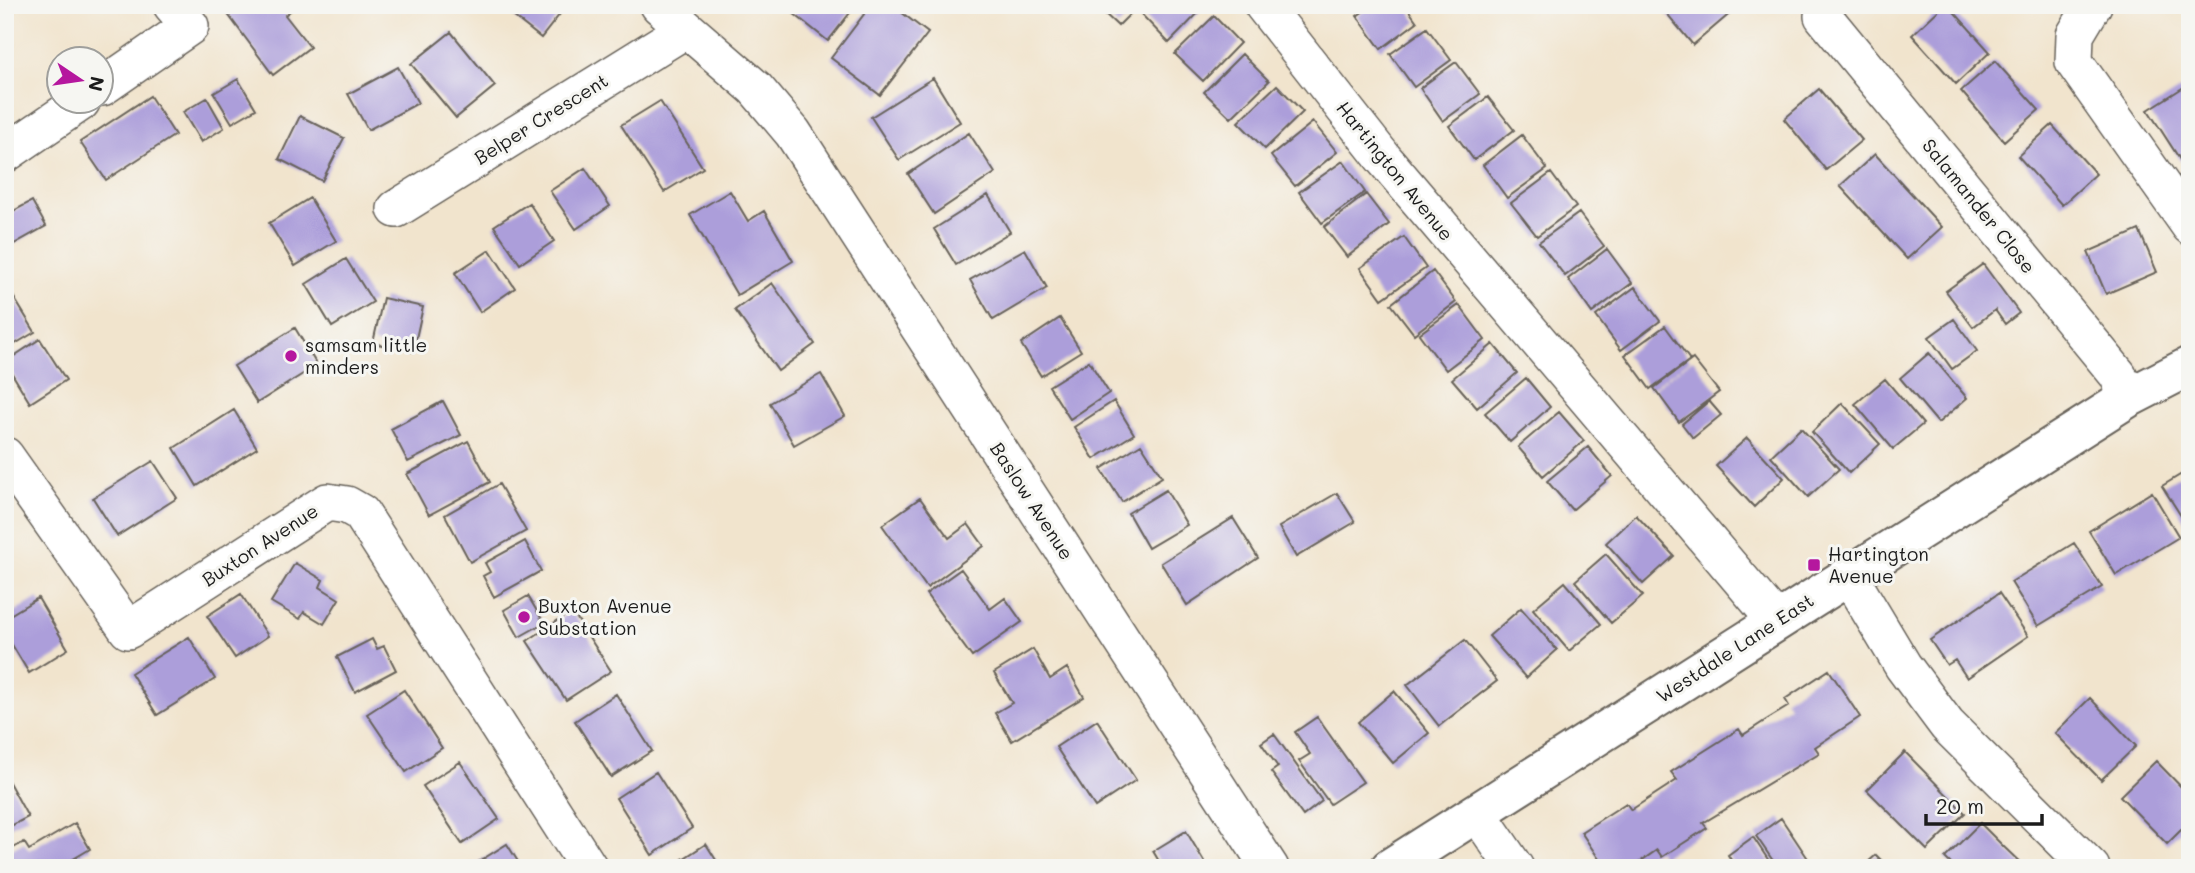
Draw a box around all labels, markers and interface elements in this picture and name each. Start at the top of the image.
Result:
north arrow [46,46,116,116]
street label: Belper Crescent [469,67,612,170]
text: N [83,74,111,94]
street label: Hartington Avenue [1331,96,1459,246]
street label: Salamander Close [1917,133,2042,278]
place label: samsam little minders [305,332,427,379]
marker: samsam little minders [283,348,299,364]
street label: Baslow Avenue [985,437,1080,564]
street label: Buxton Avenue [197,498,323,592]
place label: Hartington Avenue [1828,541,1929,588]
marker: Hartington Avenue [1806,557,1822,573]
street label: Westdale Lane East [1651,587,1818,708]
place label: Buxton Avenue Substation [538,593,672,640]
marker: Buxton Avenue Substation [516,609,532,625]
scale bar [1926,782,2041,826]
text: 20 m [1936,792,1984,819]

